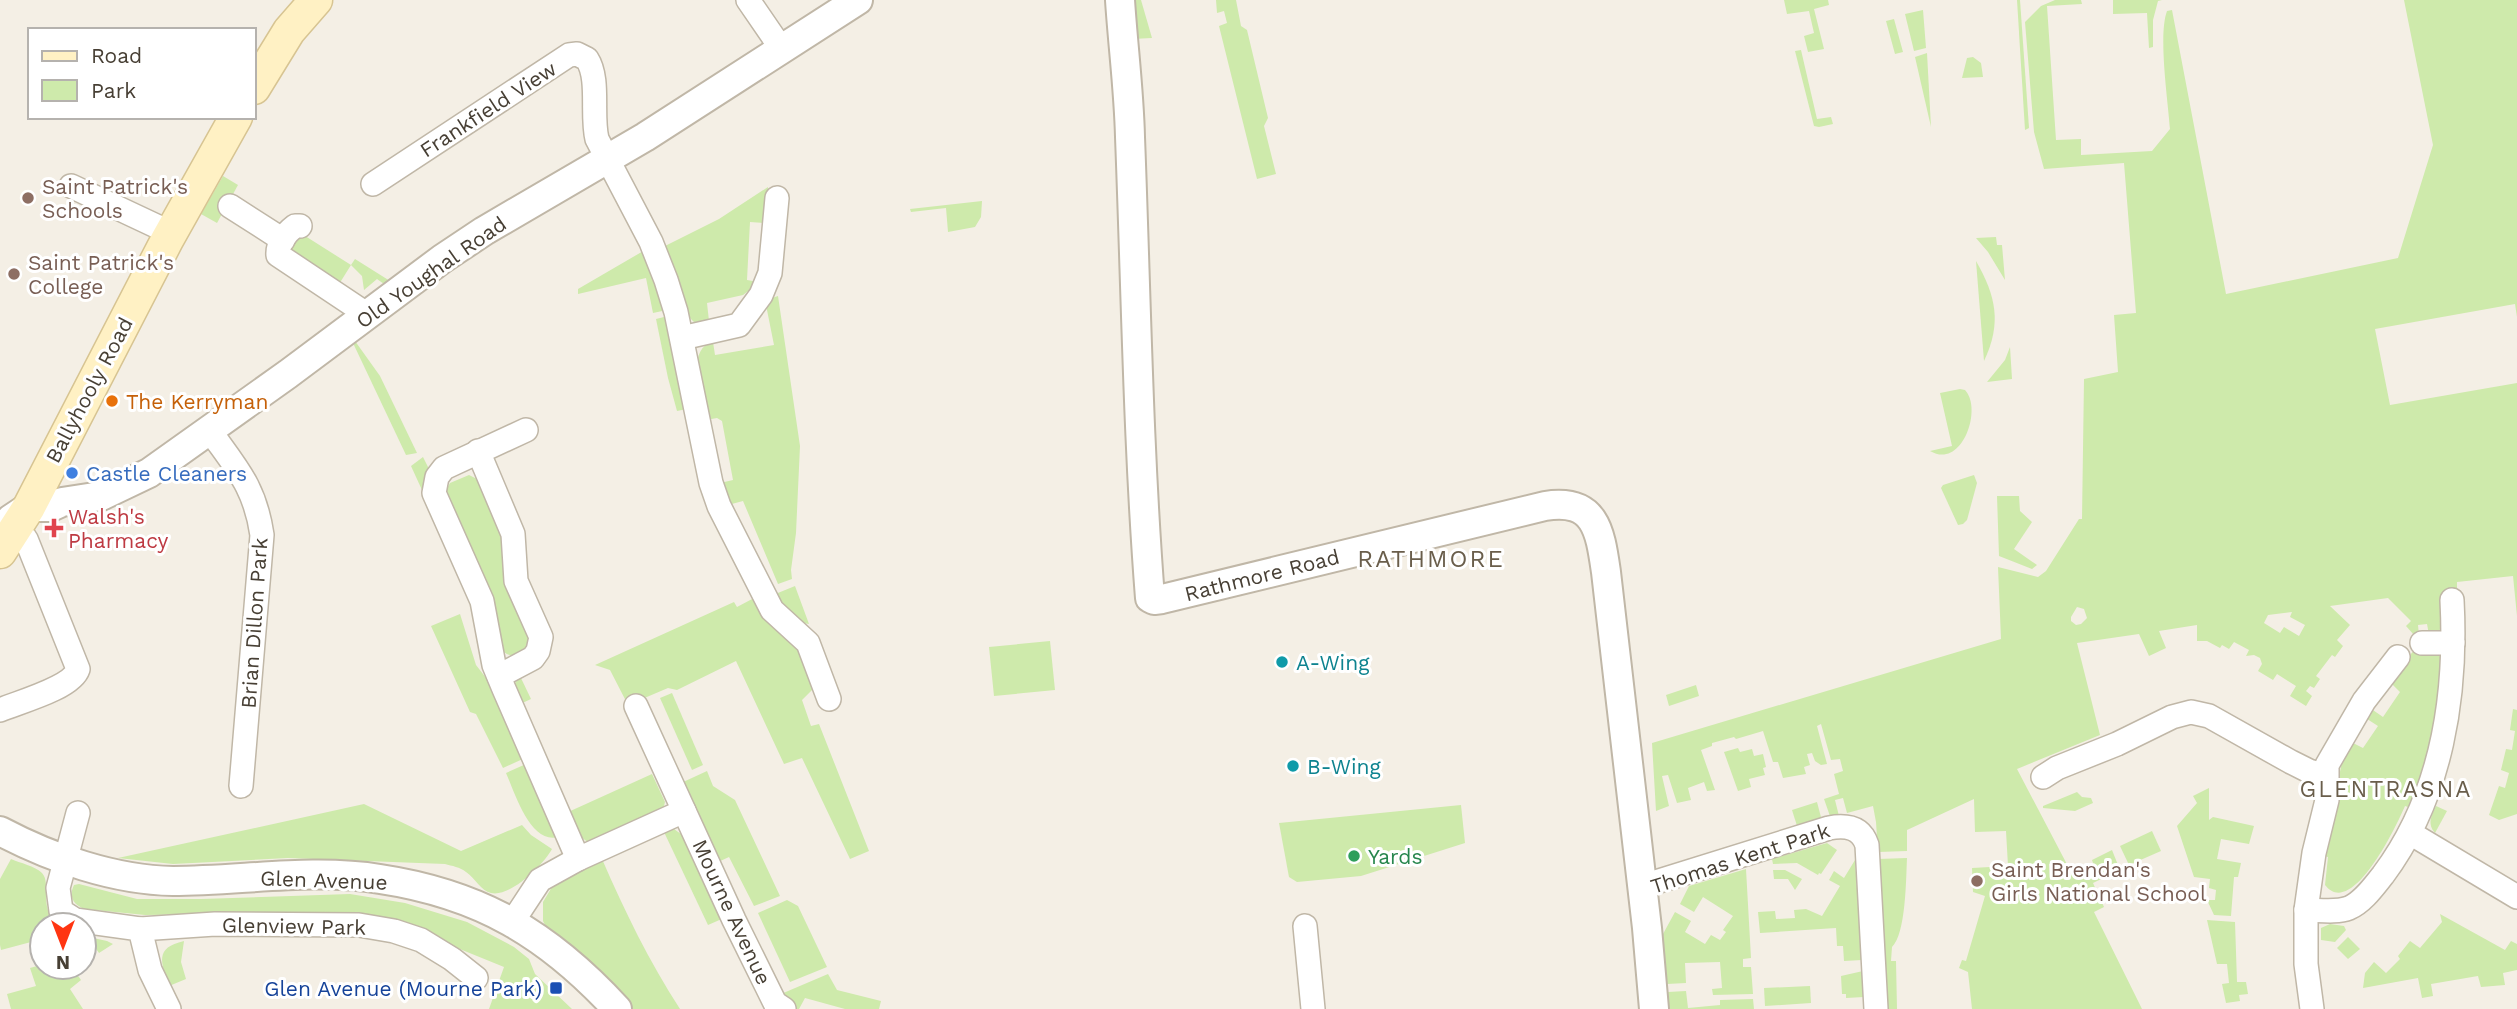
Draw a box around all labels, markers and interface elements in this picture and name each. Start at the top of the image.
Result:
legend [28,28,256,119]
text: Road [91,43,142,68]
street label: Frankfield View [415,56,561,162]
text: Park [91,78,136,103]
place label: Saint Patrick's Schools [42,174,188,223]
marker: Saint Patrick's Schools [20,190,36,206]
street label: Old Youghal Road [351,211,511,333]
place label: Saint Patrick's College [28,250,174,299]
marker: Saint Patrick's College [6,266,22,282]
street label: Ballyhooly Road [40,313,138,467]
place label: The Kerryman [126,389,268,414]
marker: The Kerryman [104,393,120,409]
place label: Castle Cleaners [86,461,247,486]
marker: Castle Cleaners [64,465,80,481]
place label: Walsh's Pharmacy [68,504,169,553]
marker: Walsh's Pharmacy [46,520,62,536]
street label: Brian Dillon Park [236,537,272,709]
street label: Rathmore Road [1182,544,1342,606]
district label: RATHMORE [1357,545,1505,573]
place label: A-Wing [1296,650,1370,675]
marker: A-Wing [1274,654,1290,670]
place label: B-Wing [1307,754,1381,779]
marker: B-Wing [1285,758,1301,774]
district label: GLENTRASNA [2300,776,2472,803]
street label: Thomas Kent Park [1647,817,1833,899]
street label: Mourne Avenue [687,835,777,989]
place label: Yards [1368,844,1423,869]
marker: Yards [1346,848,1362,864]
place label: Saint Brendan's Girls National School [1991,857,2207,906]
street label: Glen Avenue [260,865,388,895]
marker: Saint Brendan's Girls National School [1969,873,1985,889]
north arrow [28,911,98,981]
street label: Glenview Park [222,912,366,940]
text: N [56,951,70,974]
place label: Glen Avenue (Mourne Park) [264,976,542,1001]
marker: Glen Avenue (Mourne Park) [548,980,564,996]

